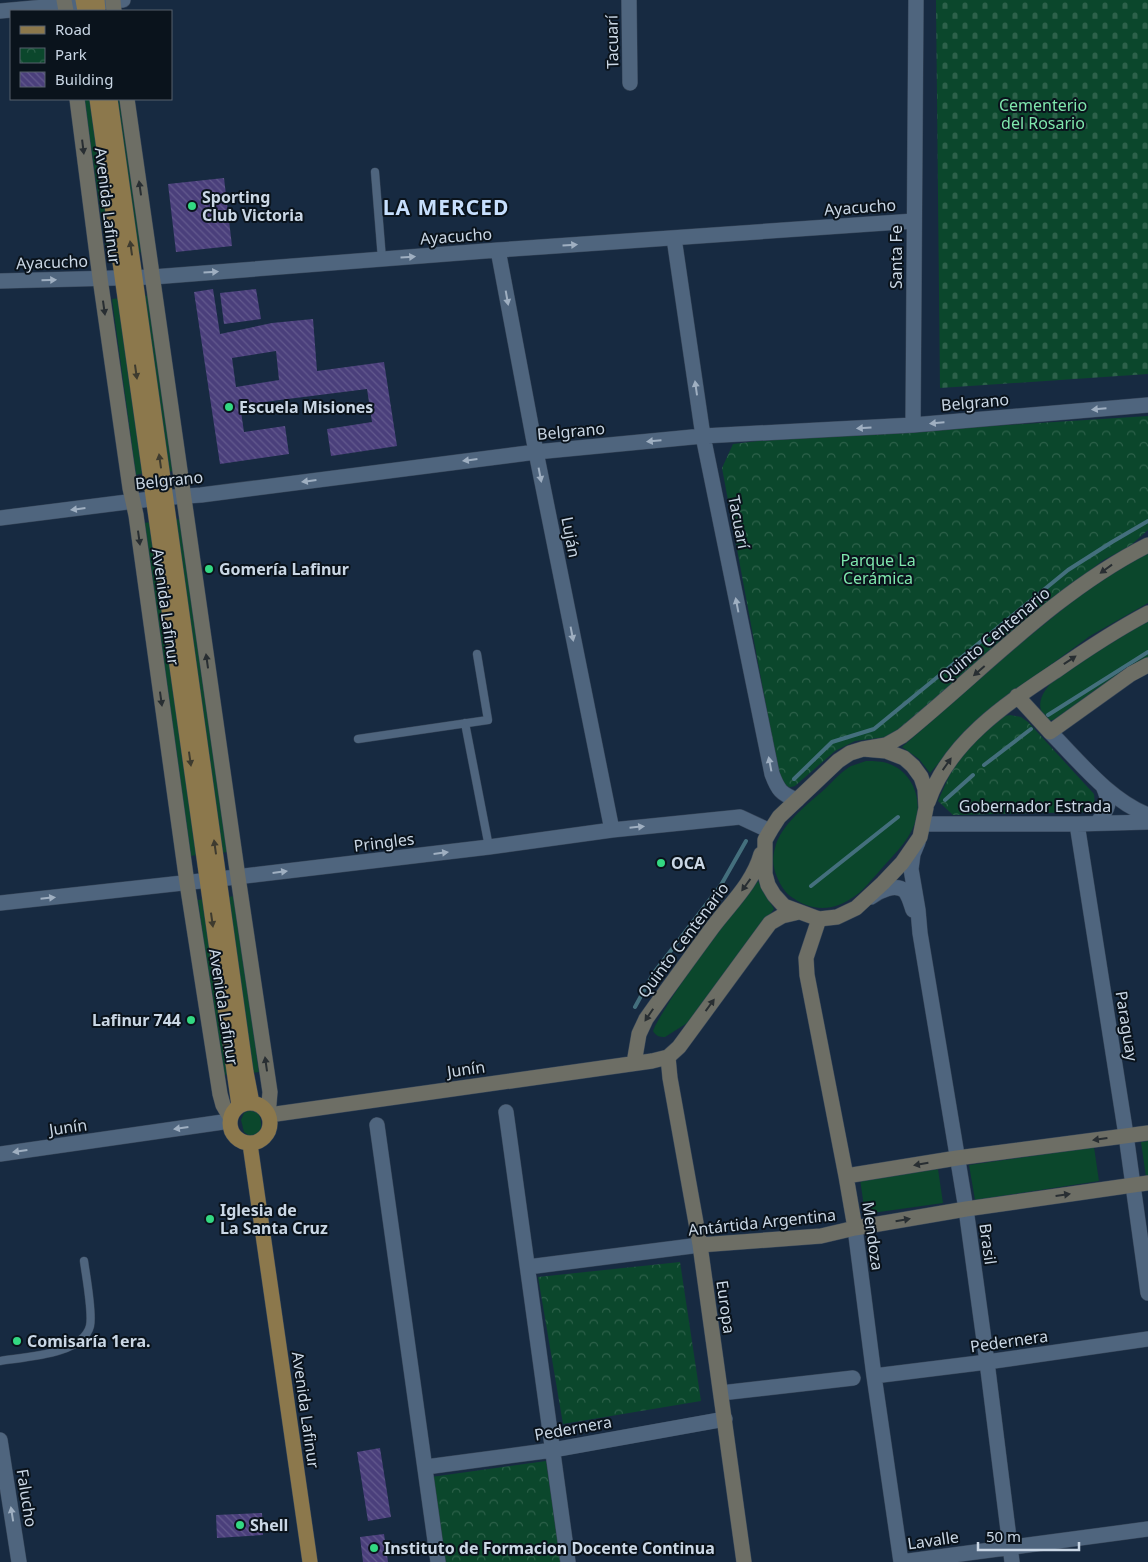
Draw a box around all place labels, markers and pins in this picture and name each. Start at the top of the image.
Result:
place label: Sporting Club Victoria [202,186,304,226]
marker: Sporting Club Victoria [186,200,198,212]
place label: Escuela Misiones [239,396,373,418]
marker: Escuela Misiones [223,401,235,413]
place label: Gomería Lafinur [219,558,349,580]
marker: Gomería Lafinur [203,563,215,575]
place label: OCA [671,852,706,874]
marker: OCA [655,857,667,869]
place label: Lafinur 744 [92,1009,181,1031]
marker: Lafinur 744 [185,1014,197,1026]
place label: Iglesia de La Santa Cruz [220,1199,328,1239]
marker: Iglesia de La Santa Cruz [204,1213,216,1225]
place label: Comisaría 1era. [27,1330,151,1352]
marker: Comisaría 1era. [11,1335,23,1347]
place label: Shell [250,1514,288,1536]
marker: Shell [234,1519,246,1531]
place label: Instituto de Formacion Docente Continua [384,1537,715,1559]
marker: Instituto de Formacion Docente Continua [368,1542,380,1554]

